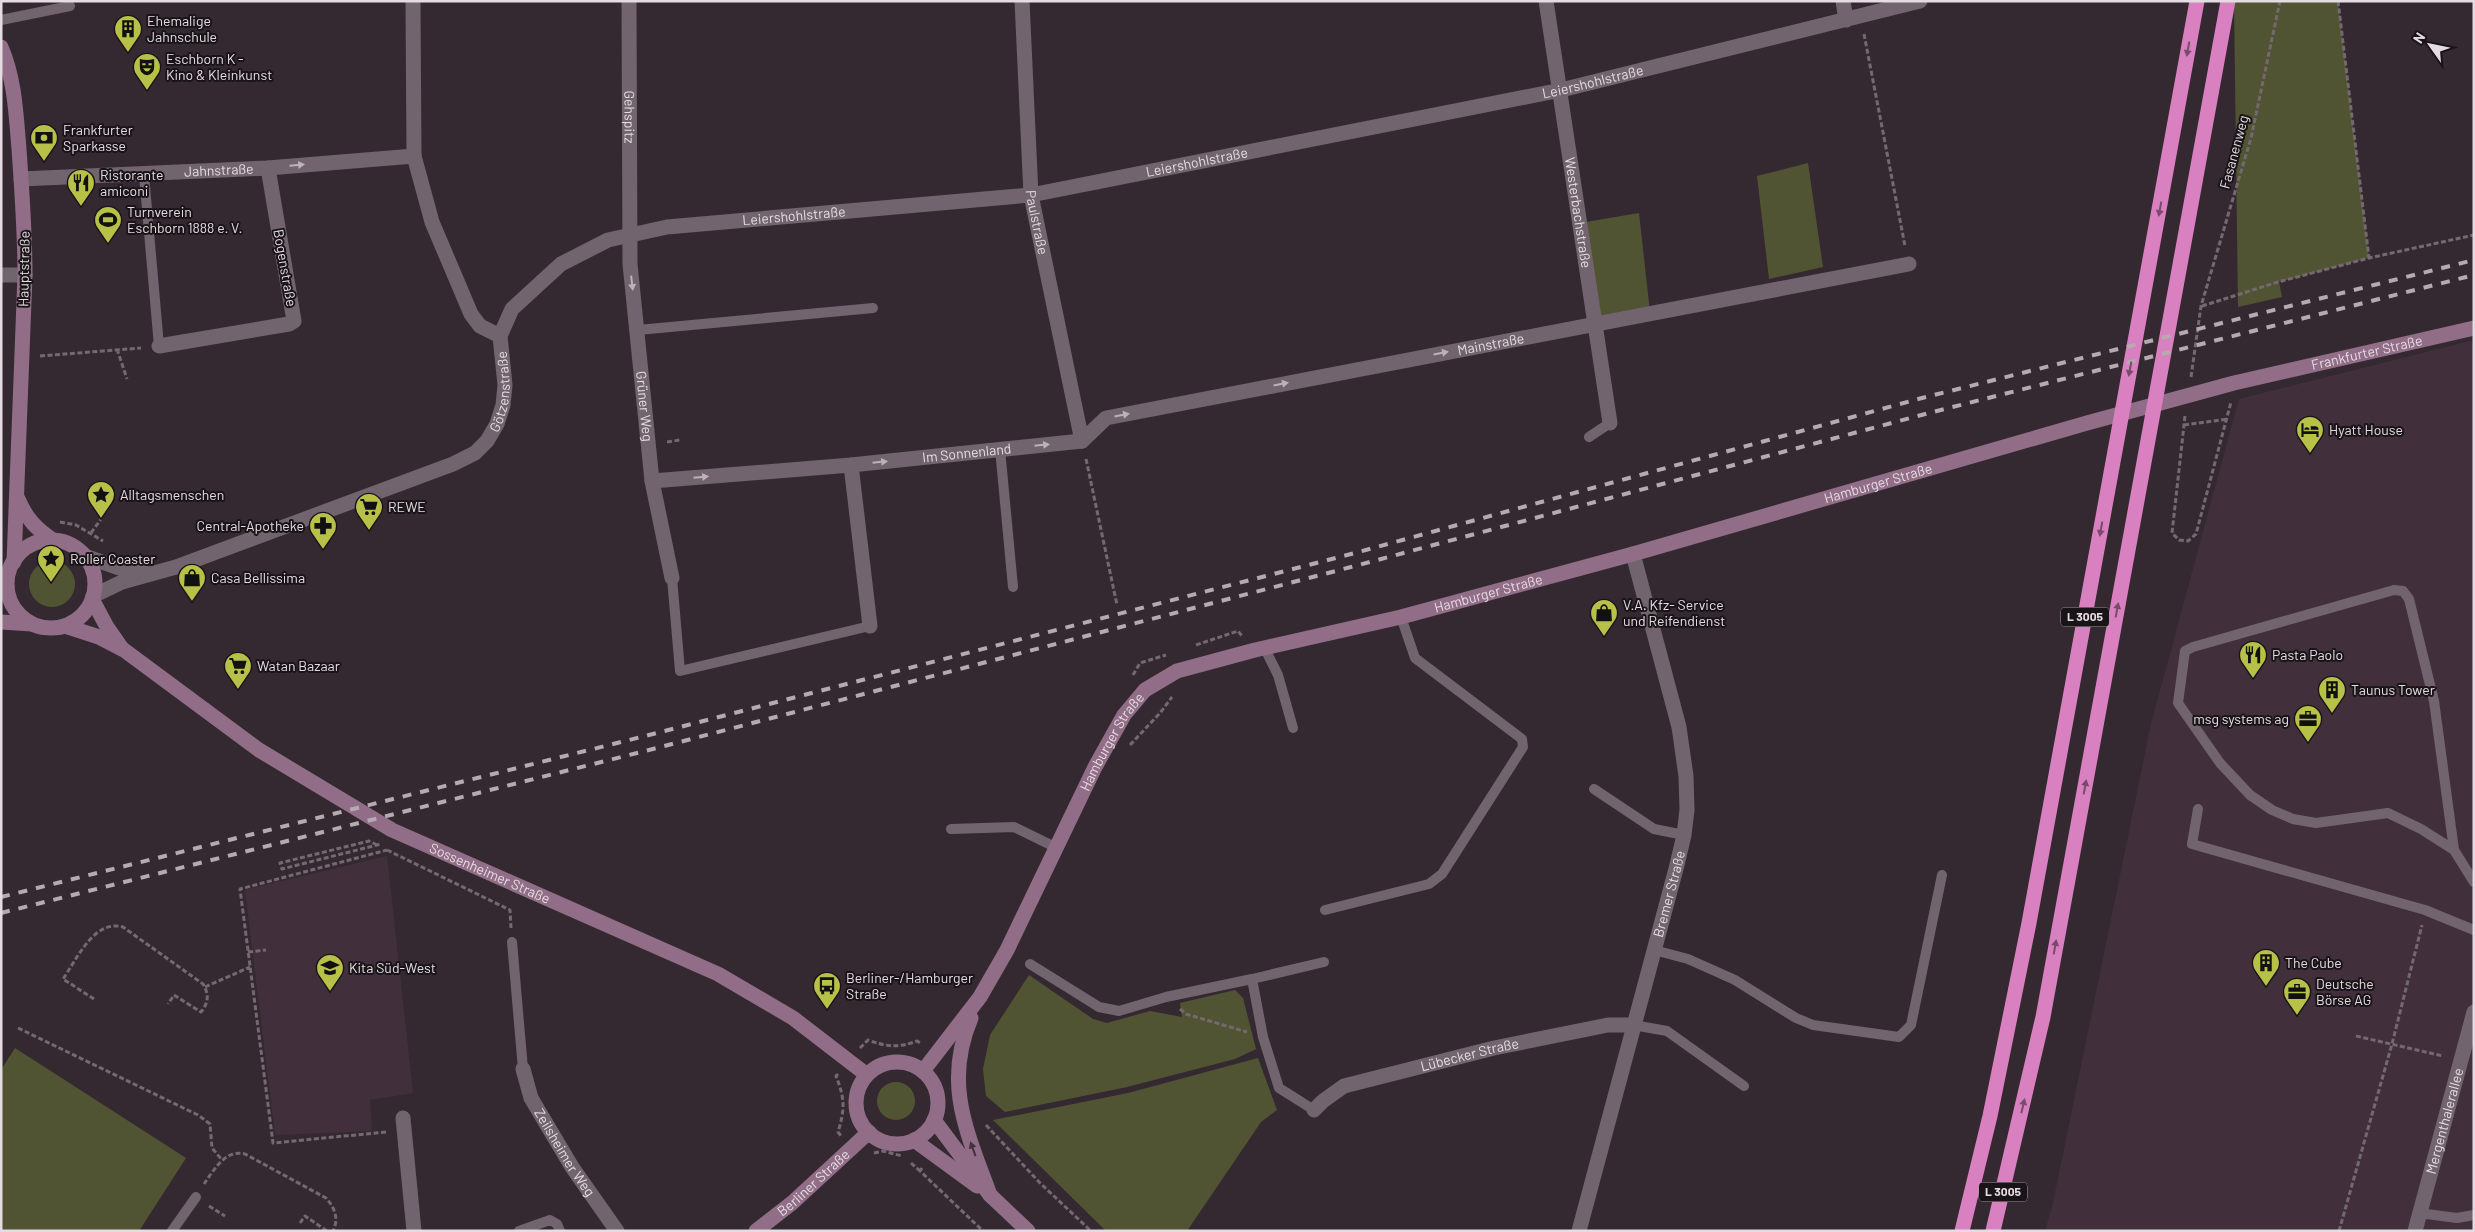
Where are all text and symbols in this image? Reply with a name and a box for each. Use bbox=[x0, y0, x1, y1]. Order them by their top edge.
place label: Ehemalige Jahnschule bbox=[147, 12, 217, 45]
building icon: Ehemalige Jahnschule bbox=[113, 14, 143, 53]
north arrow bbox=[2405, 20, 2455, 70]
text: N bbox=[2409, 29, 2428, 46]
one-way arrow bbox=[2184, 42, 2192, 58]
place label: Eschborn K - Kino & Kleinkunst bbox=[166, 50, 272, 83]
theatre icon: Eschborn K - Kino & Kleinkunst bbox=[132, 52, 162, 91]
street label: Leiershohlstraße bbox=[1541, 61, 1645, 102]
street label: Gehspitz bbox=[621, 90, 639, 144]
street label: Fasanenweg bbox=[2216, 113, 2252, 191]
place label: Frankfurter Sparkasse bbox=[63, 121, 133, 154]
bank icon: Frankfurter Sparkasse bbox=[29, 123, 59, 162]
street label: Leiershohlstraße bbox=[1144, 143, 1249, 180]
street label: Westerbachstraße bbox=[1562, 156, 1595, 269]
street label: Jahnstraße bbox=[184, 160, 254, 180]
one-way arrow bbox=[290, 161, 306, 169]
place label: Ristorante amiconi bbox=[100, 166, 164, 199]
restaurant icon: Ristorante amiconi bbox=[66, 168, 96, 207]
street label: Paulstraße bbox=[1023, 190, 1052, 256]
street label: Leiershohlstraße bbox=[742, 202, 846, 228]
one-way arrow bbox=[2156, 202, 2164, 217]
place label: Turnverein Eschborn 1888 e. V. bbox=[127, 203, 242, 236]
sports icon: Turnverein Eschborn 1888 e. V. bbox=[93, 205, 123, 244]
street label: Bogenstraße bbox=[270, 228, 301, 308]
street label: Hauptstraße bbox=[14, 231, 33, 307]
one-way arrow bbox=[628, 275, 636, 291]
street label: Mainstraße bbox=[1456, 329, 1525, 358]
street label: Frankfurter Straße bbox=[2309, 331, 2424, 373]
one-way arrow bbox=[1433, 348, 1449, 356]
street label: Götzenstraße bbox=[485, 351, 513, 435]
one-way arrow bbox=[2126, 361, 2134, 377]
street label: Grüner Weg bbox=[633, 370, 657, 442]
one-way arrow bbox=[1273, 380, 1289, 388]
one-way arrow bbox=[1114, 411, 1130, 419]
hotel icon: Hyatt House bbox=[2295, 415, 2325, 454]
place label: Hyatt House bbox=[2329, 421, 2403, 438]
street label: Im Sonnenland bbox=[921, 439, 1012, 466]
one-way arrow bbox=[1034, 441, 1050, 449]
one-way arrow bbox=[873, 458, 889, 466]
street label: Hamburger Straße bbox=[1822, 459, 1934, 506]
one-way arrow bbox=[693, 473, 709, 481]
place icon: Alltagsmenschen bbox=[86, 480, 116, 519]
place label: Alltagsmenschen bbox=[120, 486, 224, 503]
supermarket icon: REWE bbox=[354, 492, 384, 531]
place label: REWE bbox=[388, 498, 426, 515]
pharmacy icon: Central-Apotheke bbox=[308, 511, 338, 550]
place label: Central-Apotheke bbox=[197, 517, 304, 534]
one-way arrow bbox=[2097, 521, 2105, 536]
place icon: Roller Coaster bbox=[36, 544, 66, 583]
place label: Roller Coaster bbox=[70, 550, 155, 567]
shop icon: Casa Bellissima bbox=[177, 563, 207, 602]
place label: Casa Bellissima bbox=[211, 569, 305, 586]
street label: Hamburger Straße bbox=[1432, 570, 1544, 616]
place label: V.A. Kfz- Service und Reifendienst bbox=[1623, 596, 1725, 629]
shop icon: V.A. Kfz- Service und Reifendienst bbox=[1589, 598, 1619, 637]
one-way arrow bbox=[2113, 601, 2121, 617]
road number: L 3005 bbox=[2061, 608, 2109, 626]
restaurant icon: Pasta Paolo bbox=[2238, 640, 2268, 679]
place label: Pasta Paolo bbox=[2272, 646, 2343, 663]
supermarket icon: Watan Bazaar bbox=[223, 651, 253, 690]
place label: Watan Bazaar bbox=[257, 657, 340, 674]
building icon: Taunus Tower bbox=[2317, 675, 2347, 714]
place label: Taunus Tower bbox=[2351, 681, 2435, 698]
street label: Hamburger Straße bbox=[1076, 689, 1147, 793]
office icon: msg systems ag bbox=[2293, 704, 2323, 743]
place label: msg systems ag bbox=[2193, 710, 2289, 727]
one-way arrow bbox=[2081, 778, 2089, 794]
street label: Sossenheimer Straße bbox=[427, 839, 553, 907]
street label: Bremer Straße bbox=[1649, 849, 1688, 939]
one-way arrow bbox=[2052, 938, 2060, 954]
building icon: The Cube bbox=[2251, 948, 2281, 987]
school or university icon: Kita Süd-West bbox=[315, 953, 345, 992]
place label: The Cube bbox=[2285, 954, 2342, 971]
place label: Kita Süd-West bbox=[349, 959, 436, 976]
place label: Berliner-/Hamburger Straße bbox=[846, 969, 973, 1002]
bus stop icon: Berliner-/Hamburger Straße bbox=[812, 971, 842, 1010]
place label: Deutsche Börse AG bbox=[2316, 975, 2374, 1008]
office icon: Deutsche Börse AG bbox=[2282, 977, 2312, 1016]
street label: Lübecker Straße bbox=[1418, 1034, 1520, 1074]
street label: Mergenthalerallee bbox=[2422, 1066, 2467, 1176]
one-way arrow bbox=[2019, 1098, 2027, 1113]
street label: Zeilsheimer Weg bbox=[531, 1105, 599, 1199]
one-way arrow bbox=[969, 1141, 976, 1156]
street label: Berliner Straße bbox=[773, 1145, 853, 1219]
road number: L 3005 bbox=[1979, 1182, 2027, 1202]

